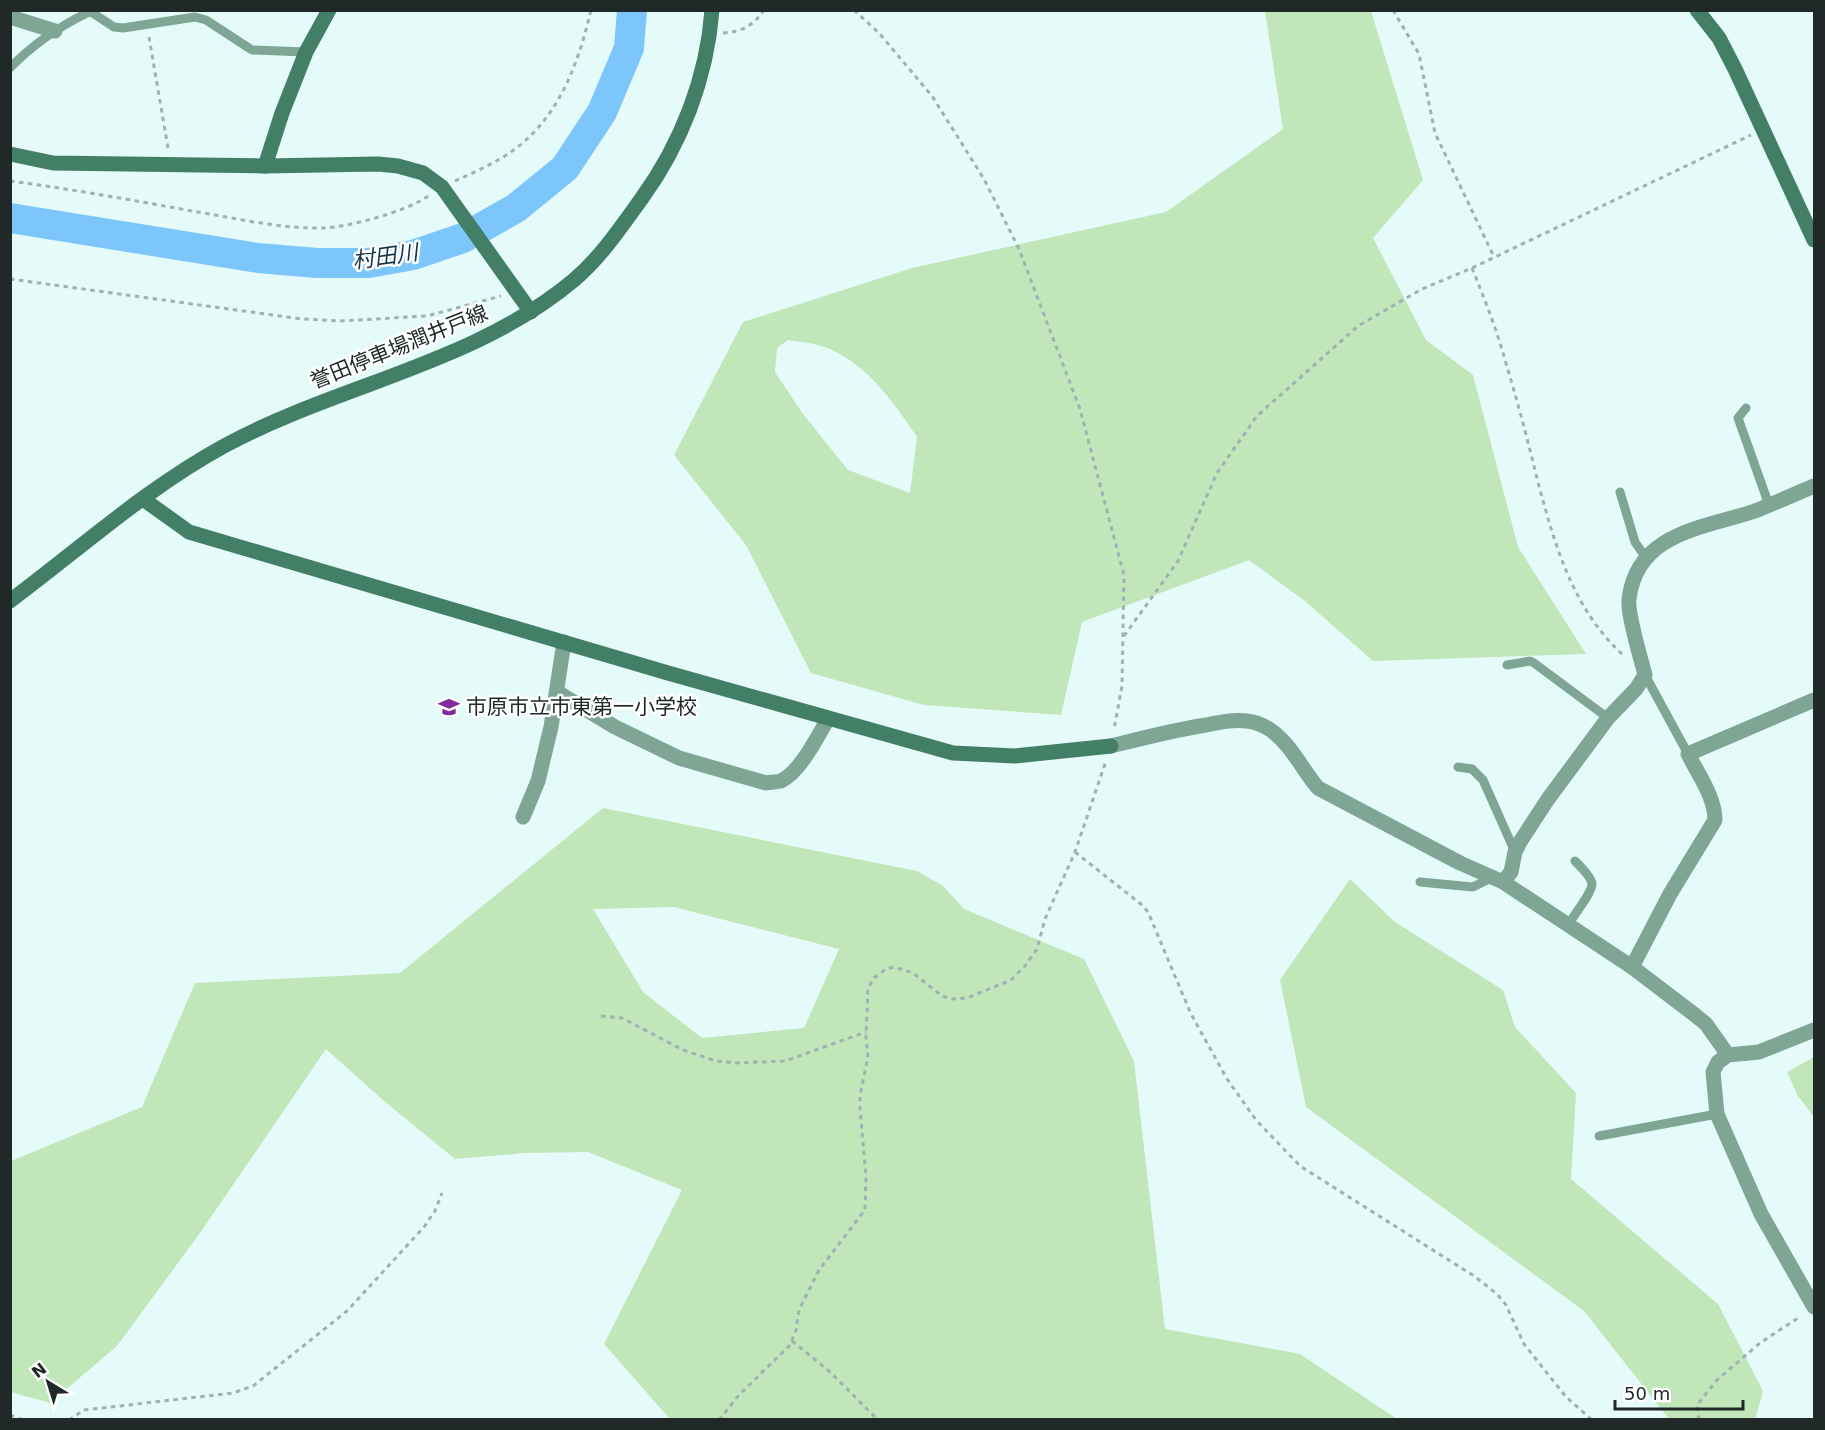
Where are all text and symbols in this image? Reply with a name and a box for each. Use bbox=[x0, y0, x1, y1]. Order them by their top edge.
water label: 村田川 bbox=[351, 239, 421, 273]
street label: 誉田停車場潤井戸線 bbox=[307, 300, 491, 394]
school or university icon: 市原市立市東第一小学校 bbox=[437, 695, 461, 719]
place label: 市原市立市東第一小学校 bbox=[466, 695, 697, 719]
north arrow bbox=[18, 1352, 78, 1412]
text: N bbox=[28, 1359, 50, 1382]
scale bar bbox=[1615, 1373, 1742, 1411]
text: 50 m bbox=[1624, 1383, 1670, 1404]

